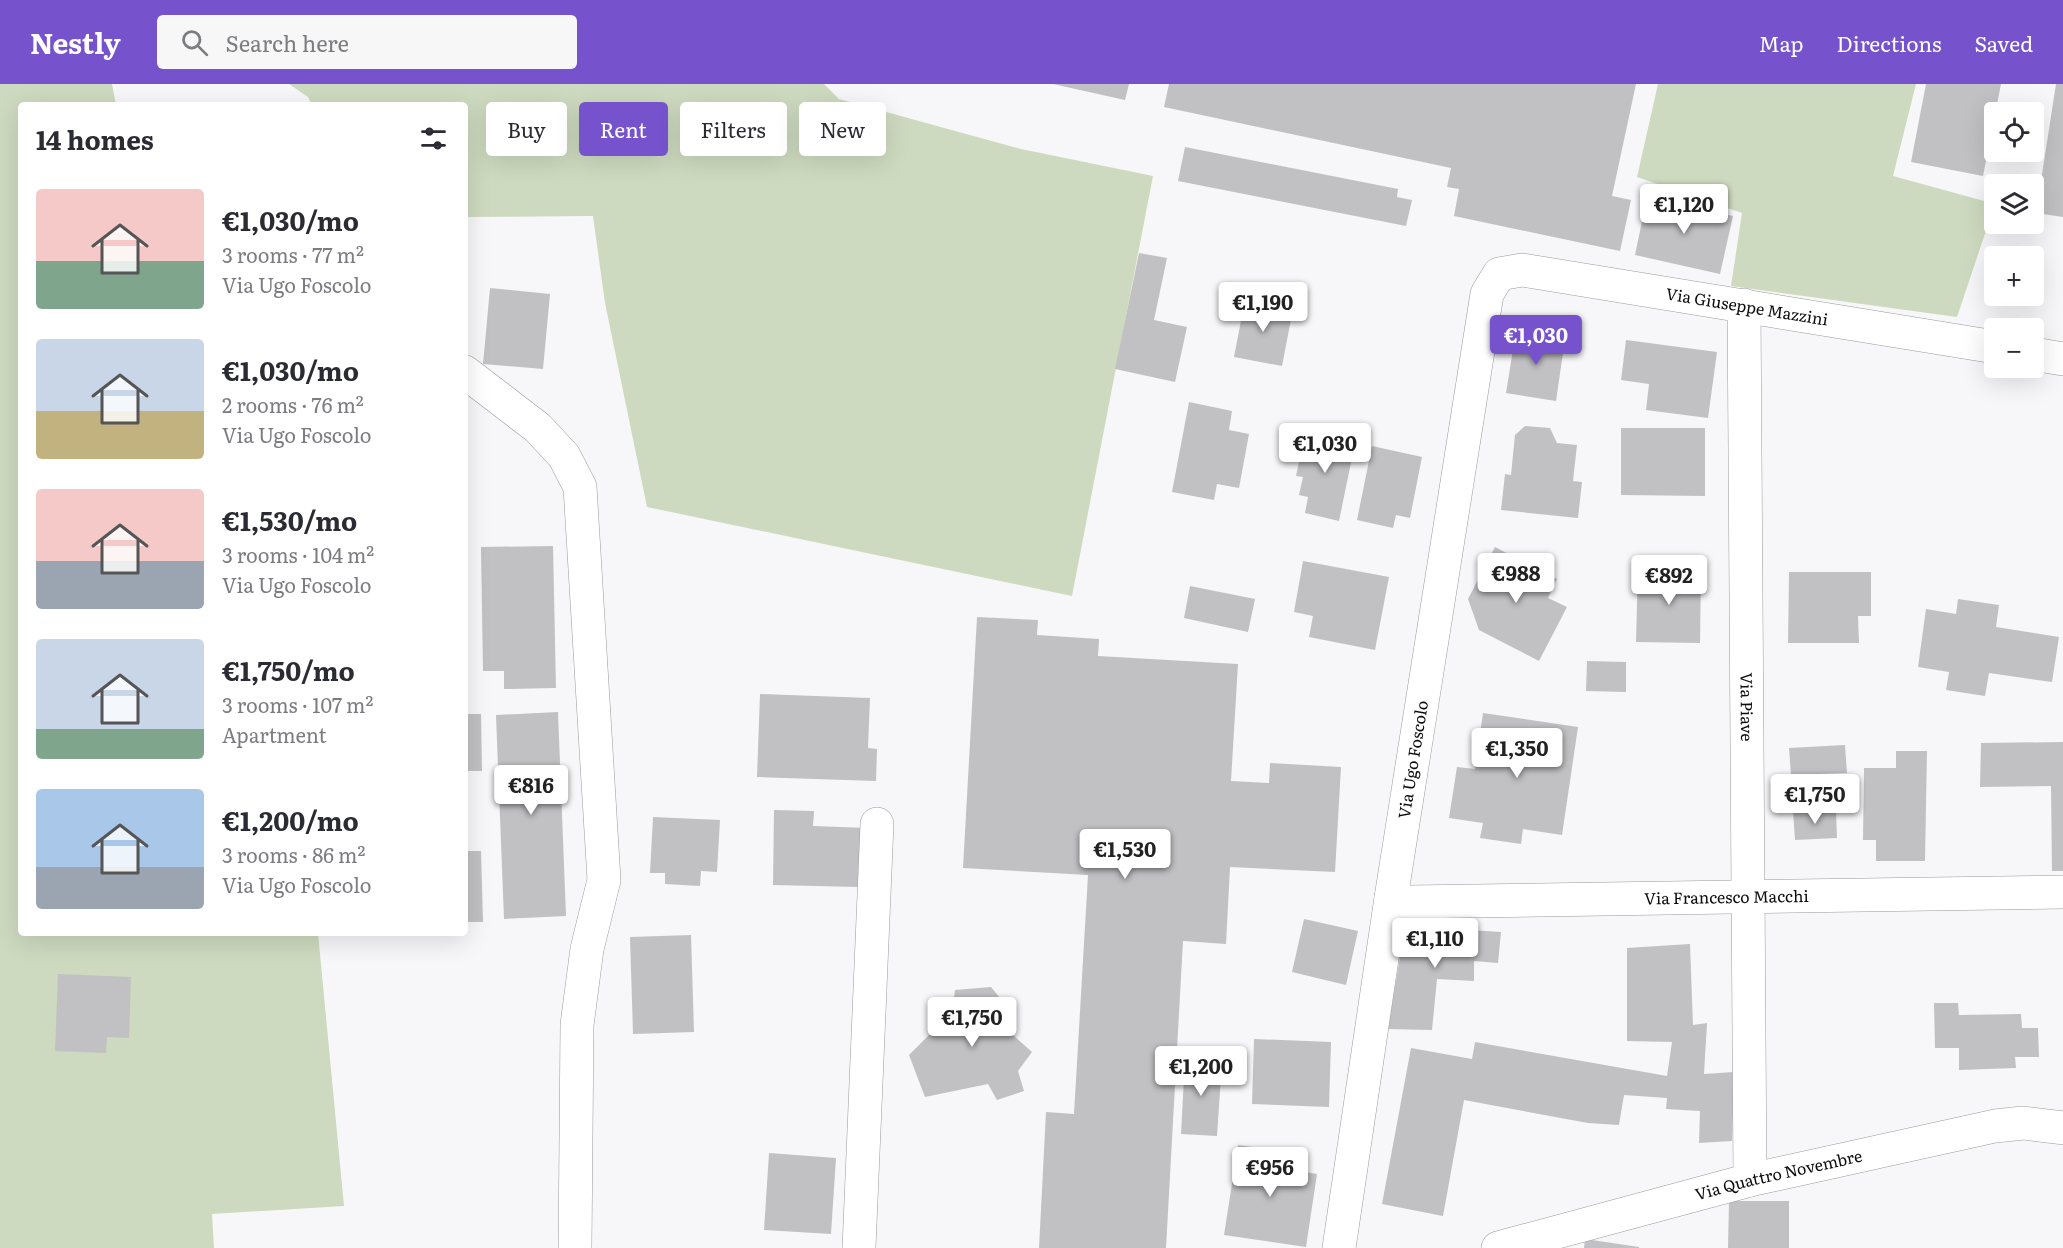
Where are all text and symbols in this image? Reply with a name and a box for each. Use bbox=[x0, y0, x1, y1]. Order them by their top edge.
search box bbox=[157, 15, 577, 69]
text: Nestly bbox=[30, 21, 121, 63]
icon: search bbox=[178, 26, 211, 59]
text: Search here bbox=[226, 26, 349, 59]
text: Map bbox=[1759, 27, 1804, 58]
text: Directions bbox=[1837, 27, 1942, 58]
text: Saved bbox=[1975, 27, 2033, 58]
chip: Buy bbox=[486, 102, 567, 156]
chip: Rent bbox=[579, 102, 668, 156]
chip: Filters bbox=[680, 102, 787, 156]
chip: New bbox=[799, 102, 886, 156]
map controls bbox=[1984, 102, 2044, 378]
button: locate bbox=[1984, 102, 2044, 162]
text: 14 homes bbox=[36, 119, 154, 158]
icon: filters bbox=[417, 122, 450, 155]
button: layers bbox=[1984, 174, 2044, 234]
pin: €1,120 bbox=[1635, 184, 1733, 235]
text: €1,120 bbox=[1654, 188, 1714, 218]
text: €1,030/mo bbox=[222, 200, 359, 239]
icon: home bbox=[84, 213, 156, 285]
text: 3 rooms · 77 m² bbox=[222, 239, 364, 269]
button: + bbox=[1984, 246, 2044, 306]
text: Via Ugo Foscolo bbox=[222, 269, 371, 299]
street label: Via Giuseppe Mazzini bbox=[1664, 281, 1830, 331]
pin: €1,190 bbox=[1214, 282, 1312, 333]
text: €1,190 bbox=[1233, 286, 1293, 316]
pin: €1,030 bbox=[1487, 315, 1585, 366]
button: − bbox=[1984, 318, 2044, 378]
text: €1,030 bbox=[1504, 319, 1568, 349]
text: €1,030/mo bbox=[222, 350, 359, 389]
icon: home bbox=[84, 363, 156, 435]
text: 2 rooms · 76 m² bbox=[222, 389, 364, 419]
text: Via Ugo Foscolo bbox=[222, 419, 371, 449]
pin: €1,030 bbox=[1276, 423, 1374, 474]
text: €1,030 bbox=[1293, 427, 1357, 457]
text: €1,530/mo bbox=[222, 500, 357, 539]
icon: home bbox=[84, 513, 156, 585]
text: 3 rooms · 104 m² bbox=[222, 539, 374, 569]
pin: €988 bbox=[1480, 553, 1552, 604]
pin: €892 bbox=[1633, 555, 1705, 606]
text: €988 bbox=[1492, 557, 1541, 587]
text: €892 bbox=[1645, 559, 1693, 589]
text: Via Ugo Foscolo bbox=[222, 569, 371, 599]
text: €1,750/mo bbox=[222, 650, 355, 689]
icon: home bbox=[84, 663, 156, 735]
street label: Via Piave bbox=[1736, 672, 1760, 742]
text: 3 rooms · 107 m² bbox=[222, 689, 373, 719]
street label: Via Ugo Foscolo bbox=[1391, 698, 1433, 820]
text: Apartment bbox=[222, 719, 327, 749]
pin: €1,350 bbox=[1468, 728, 1566, 779]
text: €1,350 bbox=[1486, 732, 1548, 762]
pin: €816 bbox=[495, 765, 567, 816]
text: €816 bbox=[508, 769, 554, 799]
pin: €1,750 bbox=[1766, 774, 1864, 825]
text: €1,750 bbox=[1785, 778, 1845, 808]
text: €1,200/mo bbox=[222, 800, 359, 839]
icon: home bbox=[84, 813, 156, 885]
pin: €1,530 bbox=[1076, 829, 1174, 880]
text: €1,530 bbox=[1094, 833, 1156, 863]
text: 3 rooms · 86 m² bbox=[222, 839, 365, 869]
text: Via Ugo Foscolo bbox=[222, 869, 371, 899]
street label: Via Francesco Macchi bbox=[1644, 883, 1809, 909]
pin: €1,110 bbox=[1386, 918, 1484, 969]
text: €1,110 bbox=[1406, 922, 1464, 952]
pin: €1,750 bbox=[923, 997, 1021, 1048]
text: €1,750 bbox=[942, 1001, 1002, 1031]
pin: €1,200 bbox=[1152, 1046, 1250, 1097]
text: €1,200 bbox=[1169, 1050, 1233, 1080]
street label: Via Quattro Novembre bbox=[1692, 1143, 1864, 1205]
pin: €956 bbox=[1234, 1147, 1306, 1198]
text: €956 bbox=[1246, 1151, 1294, 1181]

